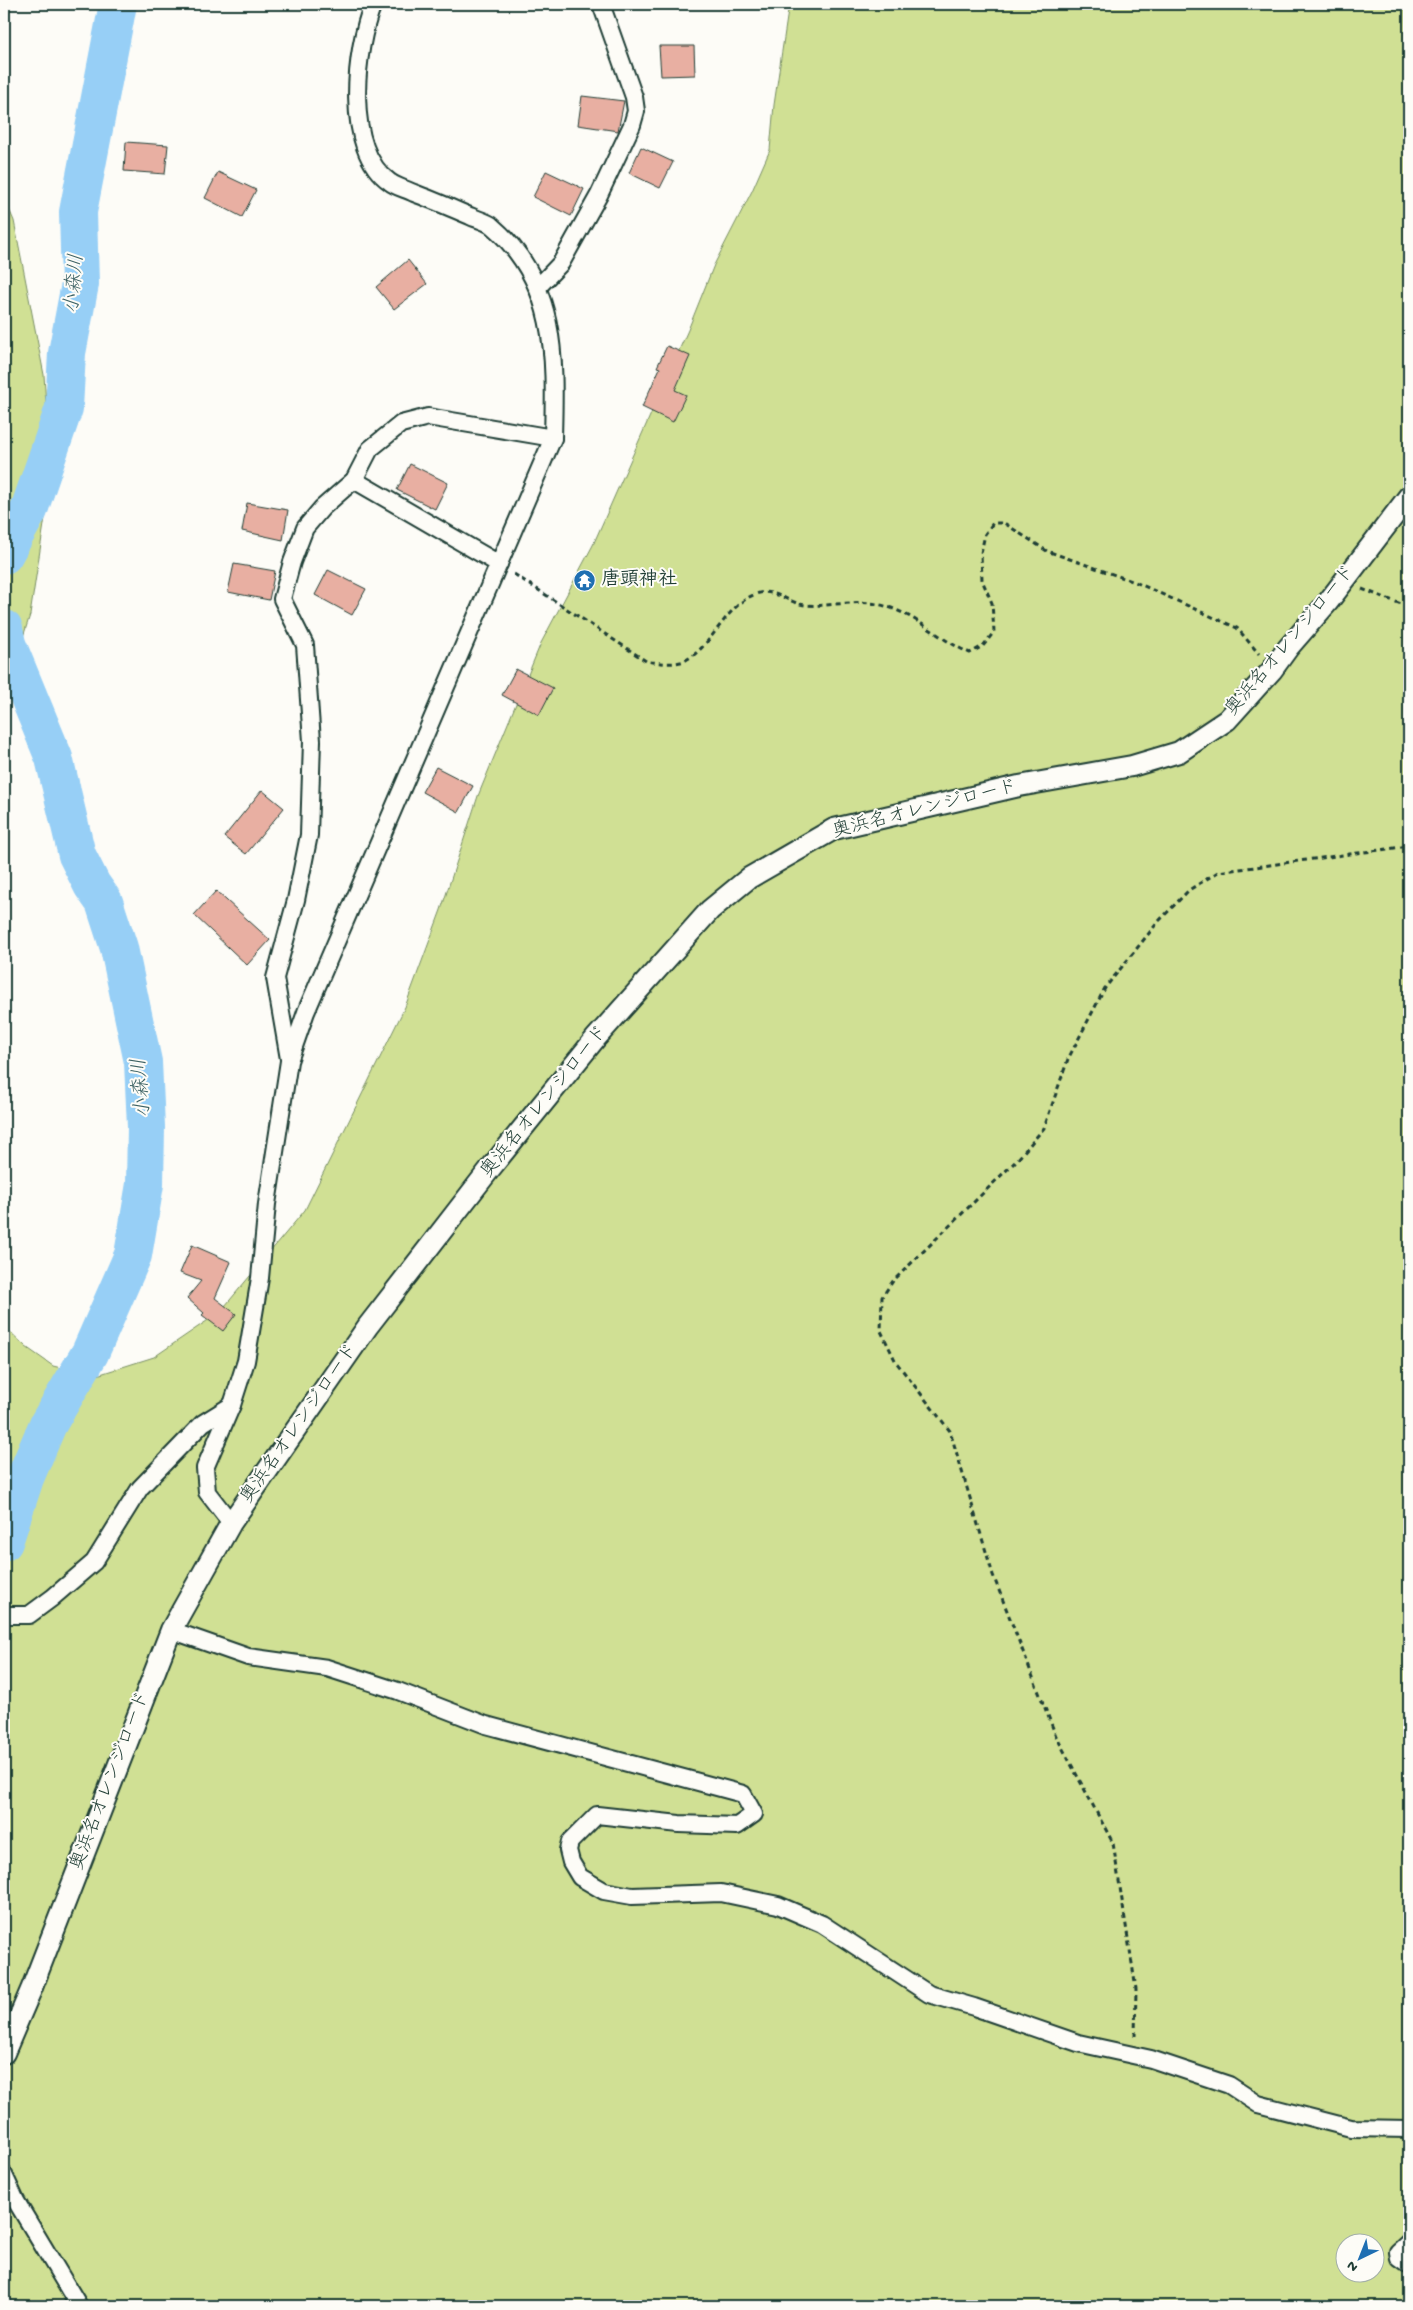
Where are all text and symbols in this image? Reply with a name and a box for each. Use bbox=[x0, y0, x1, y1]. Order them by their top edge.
water label: 小森川 bbox=[60, 253, 90, 315]
street label: 奥浜名オレンジロード bbox=[1220, 560, 1361, 721]
temple icon: 唐頭神社 bbox=[573, 568, 597, 592]
place label: 唐頭神社 bbox=[601, 568, 677, 592]
street label: 奥浜名オレンジロード bbox=[830, 775, 1020, 844]
street label: 奥浜名オレンジロード bbox=[475, 1020, 614, 1183]
water label: 小森川 bbox=[127, 1057, 157, 1119]
street label: 奥浜名オレンジロード bbox=[235, 1339, 364, 1508]
street label: 奥浜名オレンジロード bbox=[65, 1688, 156, 1874]
north arrow bbox=[1336, 2232, 1386, 2282]
text: N bbox=[1344, 2256, 1362, 2275]

